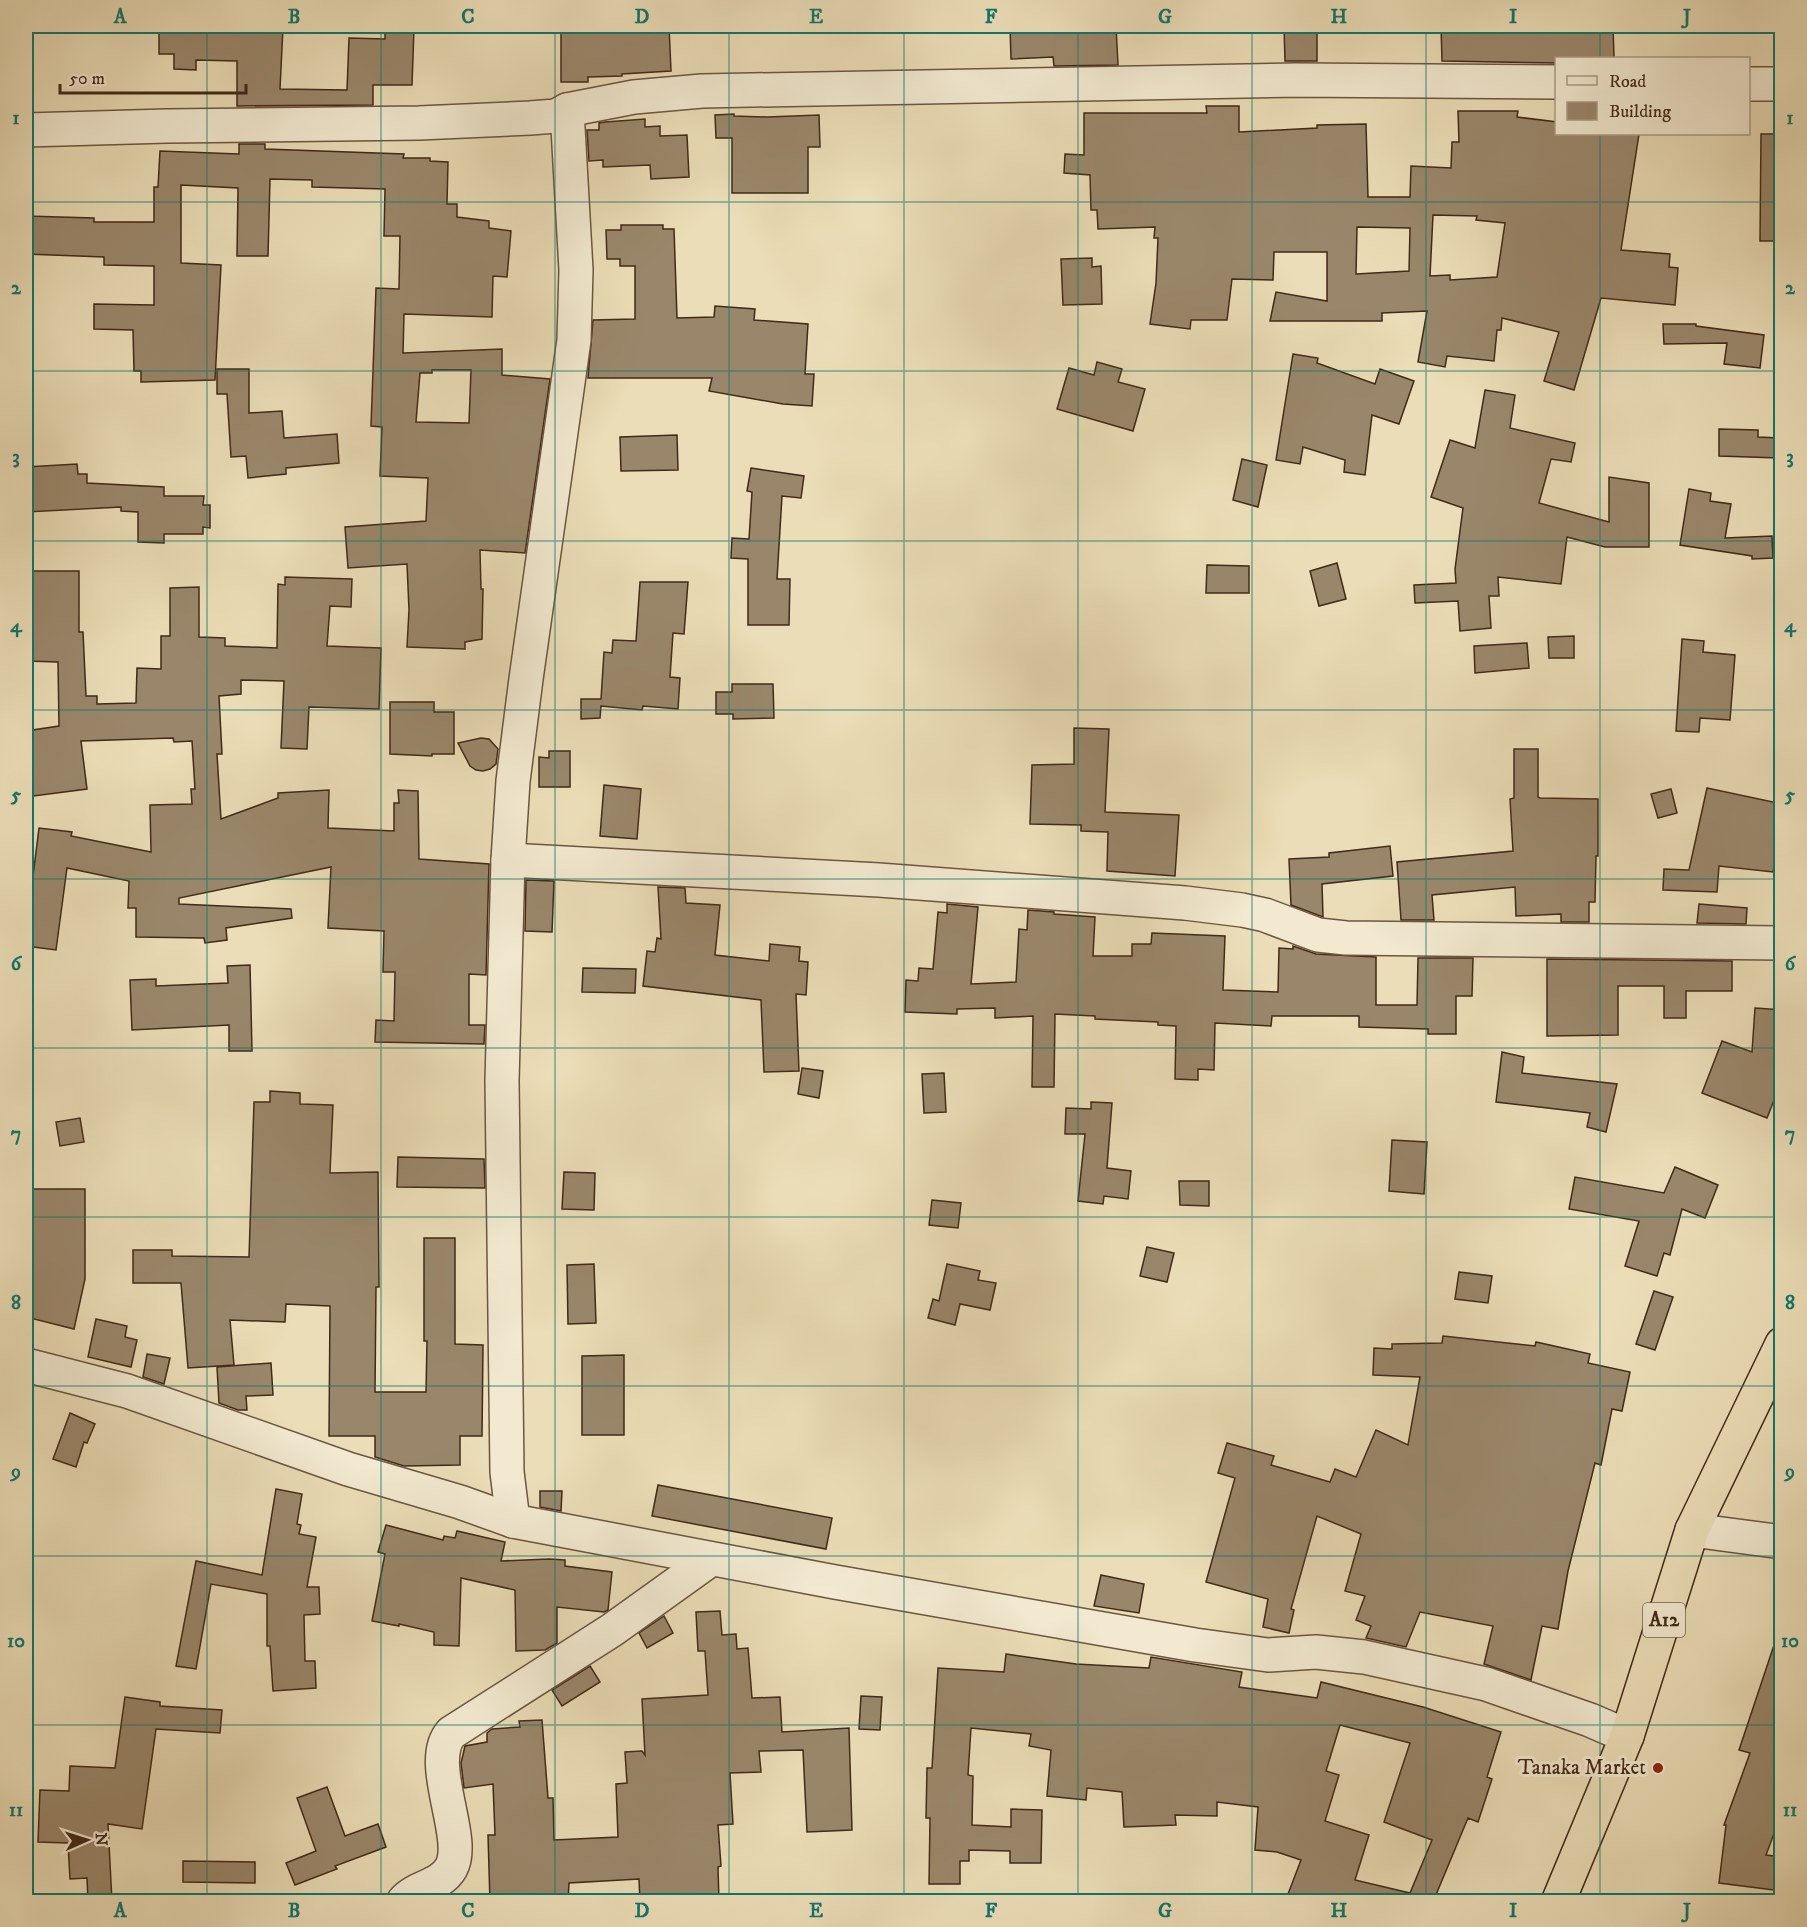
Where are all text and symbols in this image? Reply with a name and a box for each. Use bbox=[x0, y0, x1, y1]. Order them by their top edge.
text: A bbox=[113, 5, 128, 30]
text: B bbox=[288, 5, 300, 30]
text: C bbox=[461, 5, 475, 30]
text: D bbox=[635, 5, 650, 30]
text: E bbox=[809, 5, 823, 30]
text: F bbox=[985, 5, 998, 30]
text: G bbox=[1158, 5, 1172, 30]
text: H bbox=[1331, 5, 1348, 30]
text: I bbox=[1509, 5, 1517, 30]
text: J bbox=[1681, 5, 1691, 30]
scale bar bbox=[60, 57, 246, 95]
legend bbox=[1555, 57, 1750, 135]
text: 50 m bbox=[69, 68, 105, 90]
text: Road bbox=[1609, 71, 1646, 93]
text: Building bbox=[1609, 101, 1671, 123]
text: 1 bbox=[12, 106, 20, 131]
text: 1 bbox=[1786, 106, 1794, 131]
text: 2 bbox=[11, 276, 22, 301]
text: 2 bbox=[1785, 276, 1796, 301]
text: 3 bbox=[12, 445, 20, 470]
text: 3 bbox=[1786, 445, 1794, 470]
text: 4 bbox=[10, 614, 23, 639]
text: 4 bbox=[1784, 614, 1797, 639]
text: 5 bbox=[10, 783, 21, 808]
text: 5 bbox=[1784, 783, 1795, 808]
text: 6 bbox=[11, 952, 23, 977]
text: 6 bbox=[1785, 952, 1797, 977]
text: 7 bbox=[11, 1122, 21, 1147]
text: 7 bbox=[1785, 1122, 1795, 1147]
text: 8 bbox=[11, 1291, 21, 1316]
text: 8 bbox=[1785, 1291, 1795, 1316]
text: 9 bbox=[9, 1460, 21, 1485]
text: 9 bbox=[1783, 1460, 1795, 1485]
road number: A12 bbox=[1643, 1603, 1685, 1637]
text: 10 bbox=[7, 1629, 25, 1654]
text: 10 bbox=[1781, 1629, 1799, 1654]
place label: Tanaka Market bbox=[1518, 1755, 1646, 1781]
marker: Tanaka Market bbox=[1651, 1761, 1665, 1775]
text: 11 bbox=[9, 1798, 23, 1823]
text: 11 bbox=[1783, 1798, 1797, 1823]
north arrow bbox=[57, 1810, 117, 1870]
text: N bbox=[91, 1832, 111, 1846]
text: A bbox=[113, 1899, 128, 1924]
text: B bbox=[288, 1899, 300, 1924]
text: C bbox=[461, 1899, 475, 1924]
text: D bbox=[635, 1899, 650, 1924]
text: E bbox=[809, 1899, 823, 1924]
text: F bbox=[985, 1899, 998, 1924]
text: G bbox=[1158, 1899, 1172, 1924]
text: H bbox=[1331, 1899, 1348, 1924]
text: I bbox=[1509, 1899, 1517, 1924]
text: J bbox=[1681, 1899, 1691, 1924]

